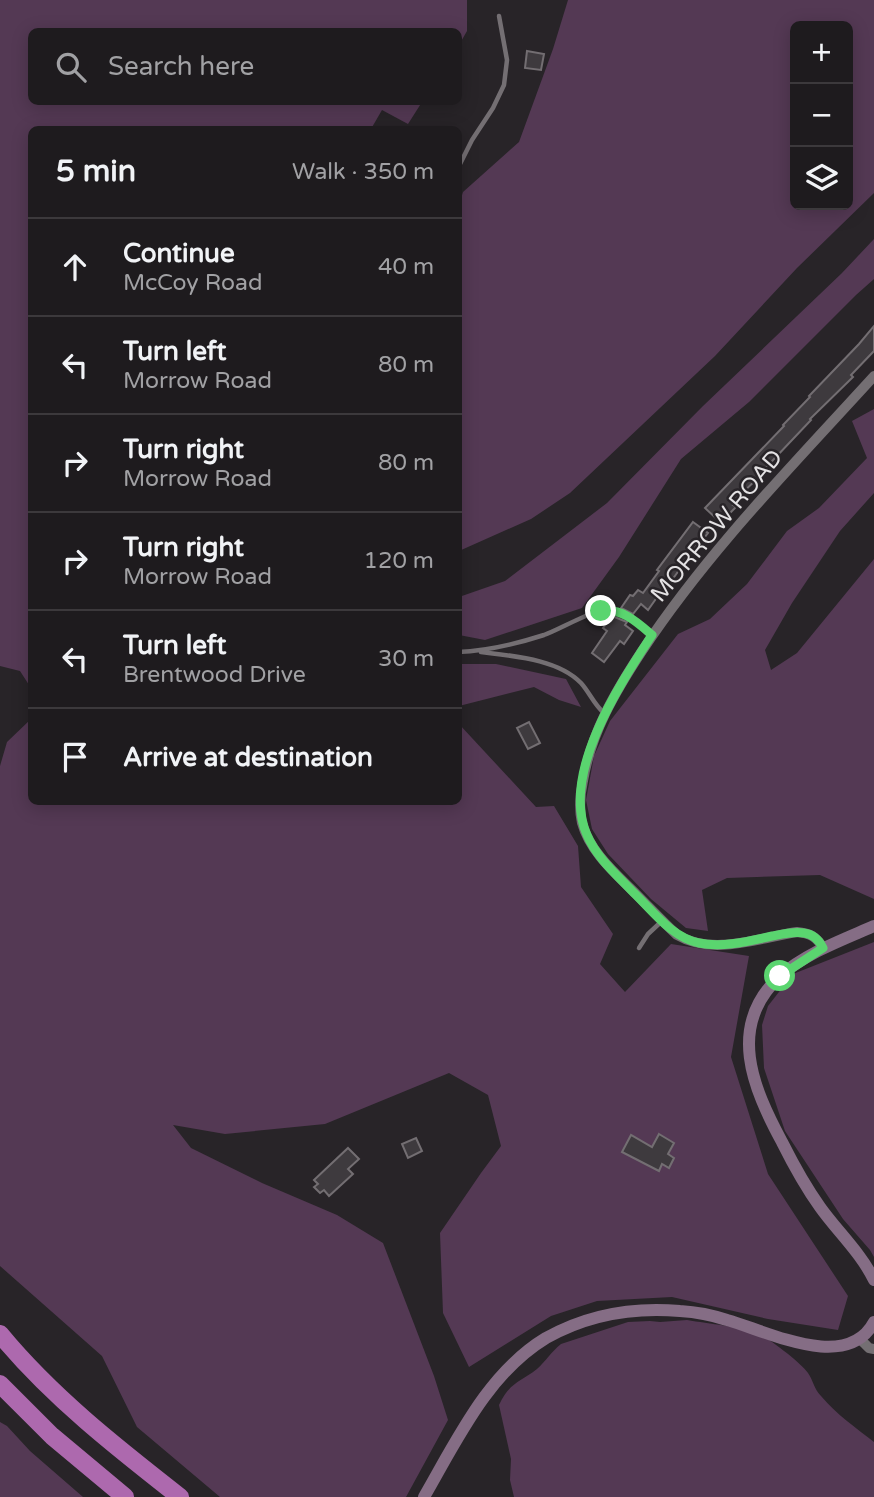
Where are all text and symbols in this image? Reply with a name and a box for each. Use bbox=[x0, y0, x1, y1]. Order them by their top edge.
map controls bbox=[790, 21, 853, 210]
button: + bbox=[790, 21, 853, 84]
search box bbox=[28, 28, 462, 105]
icon: search bbox=[52, 48, 90, 86]
text: Search here bbox=[108, 51, 254, 82]
button: − bbox=[790, 84, 853, 147]
button: layers bbox=[790, 147, 853, 210]
text: 5 min bbox=[56, 153, 136, 190]
text: Walk · 350 m bbox=[292, 158, 434, 186]
text: Continue bbox=[123, 238, 235, 269]
icon: ahead bbox=[56, 248, 94, 286]
text: 40 m bbox=[378, 253, 434, 281]
text: McCoy Road bbox=[123, 269, 262, 297]
text: Turn left bbox=[123, 336, 226, 367]
icon: left bbox=[56, 346, 94, 384]
text: 80 m bbox=[378, 351, 434, 379]
text: Morrow Road bbox=[123, 367, 272, 395]
text: Turn right bbox=[123, 434, 244, 465]
icon: right bbox=[56, 444, 94, 482]
street label: MORROW ROAD bbox=[645, 444, 789, 608]
text: 80 m bbox=[378, 449, 434, 477]
text: Morrow Road bbox=[123, 465, 272, 493]
text: Turn right bbox=[123, 532, 244, 563]
icon: right bbox=[56, 542, 94, 580]
text: 120 m bbox=[364, 547, 434, 575]
text: Morrow Road bbox=[123, 563, 272, 591]
route end bbox=[585, 595, 616, 626]
text: Turn left bbox=[123, 630, 226, 661]
icon: left bbox=[56, 640, 94, 678]
text: 30 m bbox=[378, 645, 434, 673]
text: Brentwood Drive bbox=[123, 661, 306, 689]
icon: arrive bbox=[56, 738, 94, 776]
text: Arrive at destination bbox=[123, 742, 373, 773]
route start bbox=[764, 960, 795, 991]

